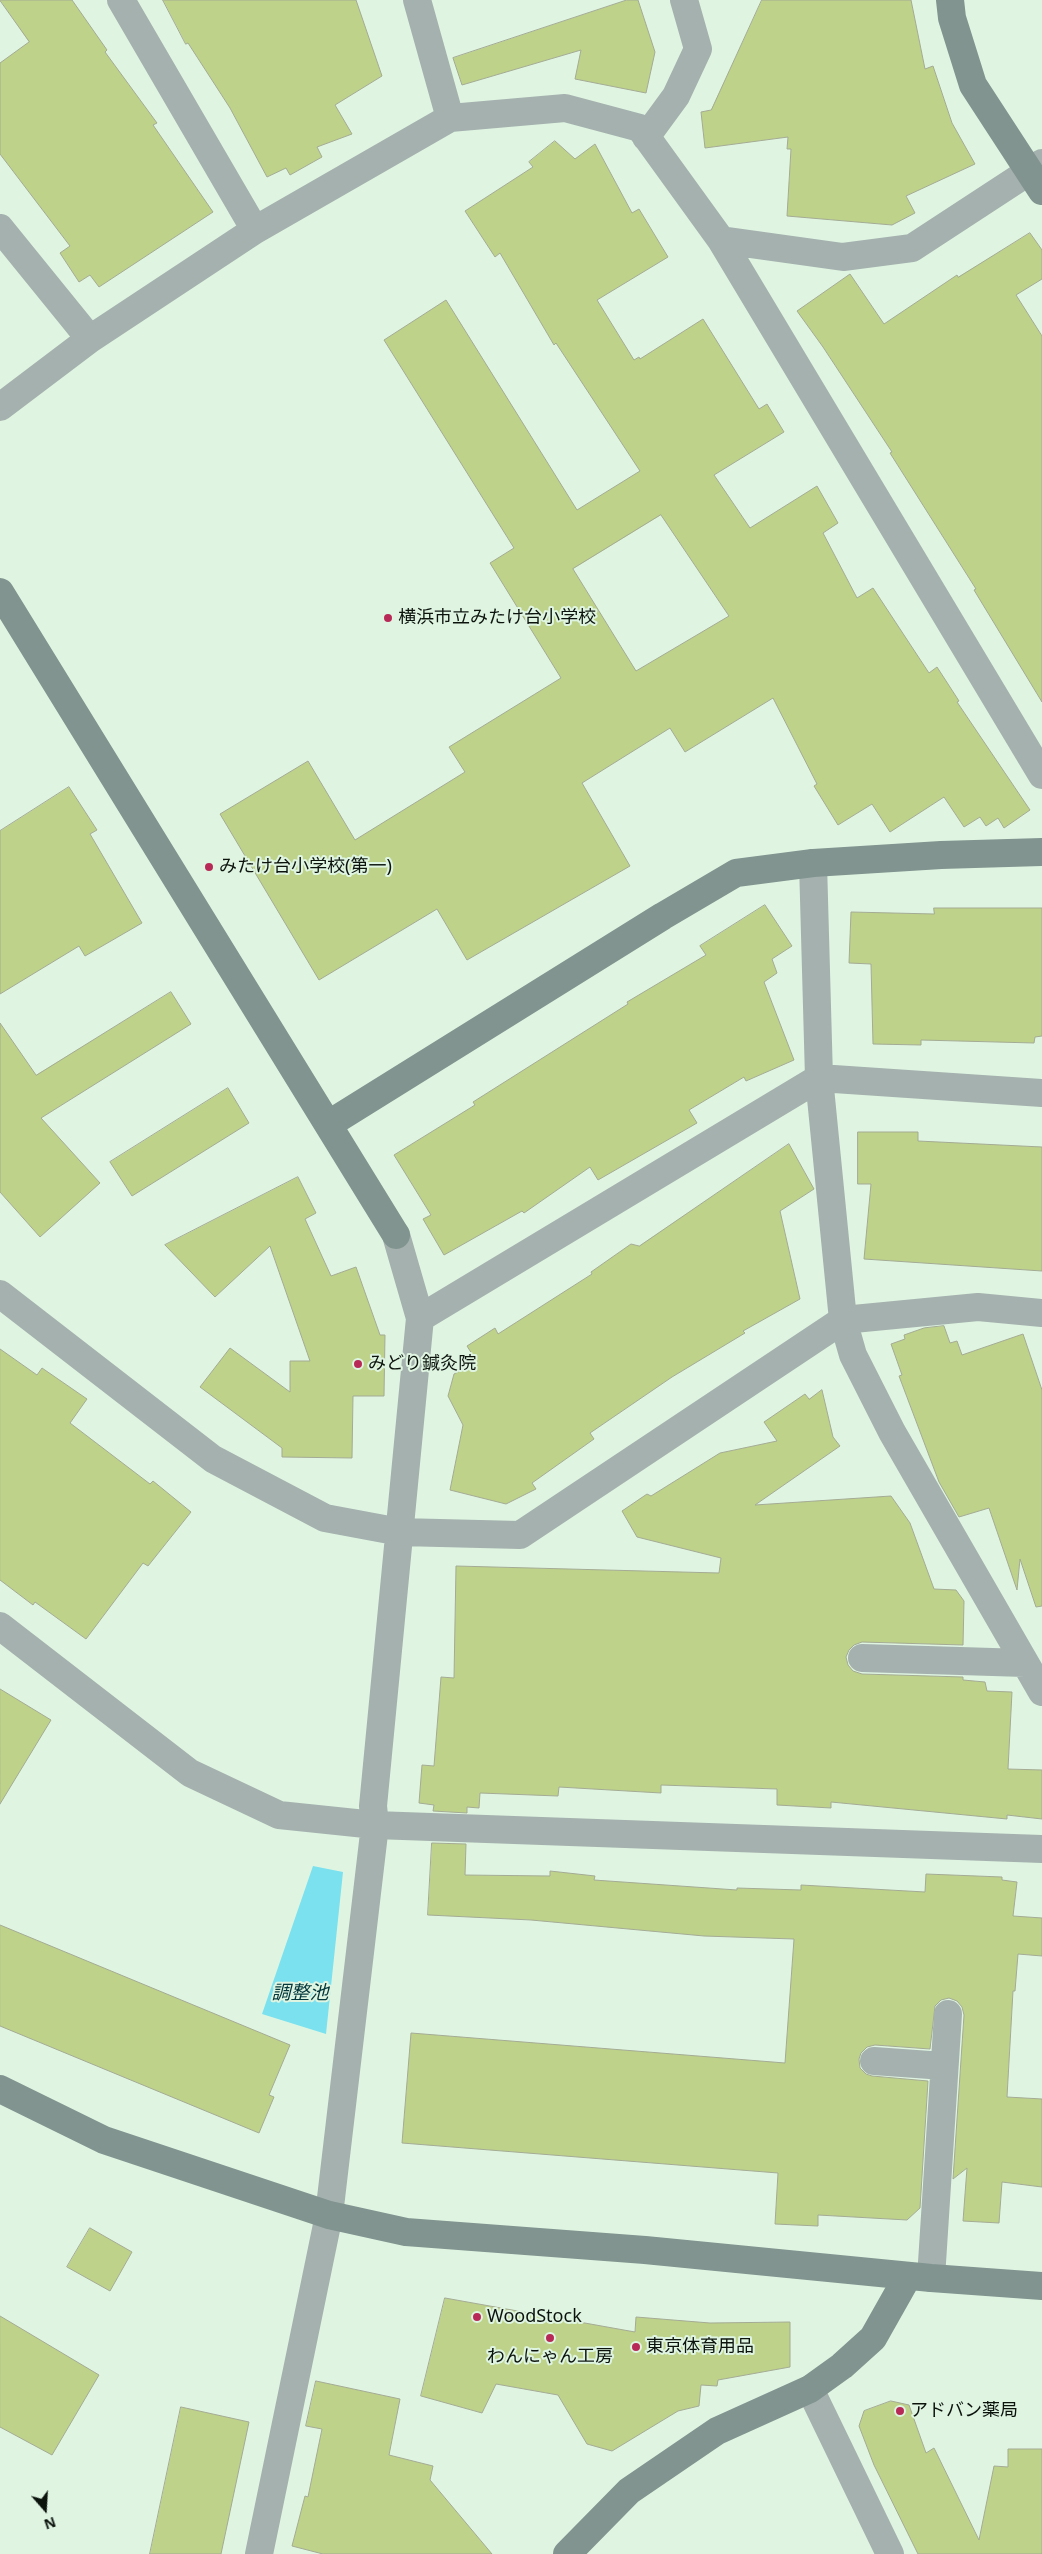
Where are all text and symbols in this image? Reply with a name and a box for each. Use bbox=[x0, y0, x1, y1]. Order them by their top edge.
place label: 横浜市立みたけ台小学校 bbox=[398, 607, 596, 629]
marker: 横浜市立みたけ台小学校 bbox=[382, 612, 394, 624]
place label: みたけ台小学校(第一) bbox=[219, 856, 392, 878]
marker: みたけ台小学校(第一) bbox=[203, 861, 215, 873]
place label: みどり鍼灸院 bbox=[368, 1353, 476, 1375]
marker: みどり鍼灸院 bbox=[352, 1358, 364, 1370]
water label: 調整池 bbox=[272, 1983, 328, 2005]
place label: WoodStock bbox=[487, 2306, 582, 2328]
marker: WoodStock bbox=[471, 2311, 483, 2323]
marker: わんにゃん工房 bbox=[544, 2332, 556, 2344]
place label: 東京体育用品 bbox=[646, 2336, 754, 2358]
marker: 東京体育用品 bbox=[630, 2341, 642, 2353]
place label: わんにゃん工房 bbox=[487, 2346, 613, 2368]
place label: アドバン薬局 bbox=[910, 2400, 1018, 2422]
marker: アドバン薬局 bbox=[894, 2405, 906, 2417]
north arrow bbox=[20, 2484, 70, 2534]
text: N bbox=[42, 2513, 59, 2534]

